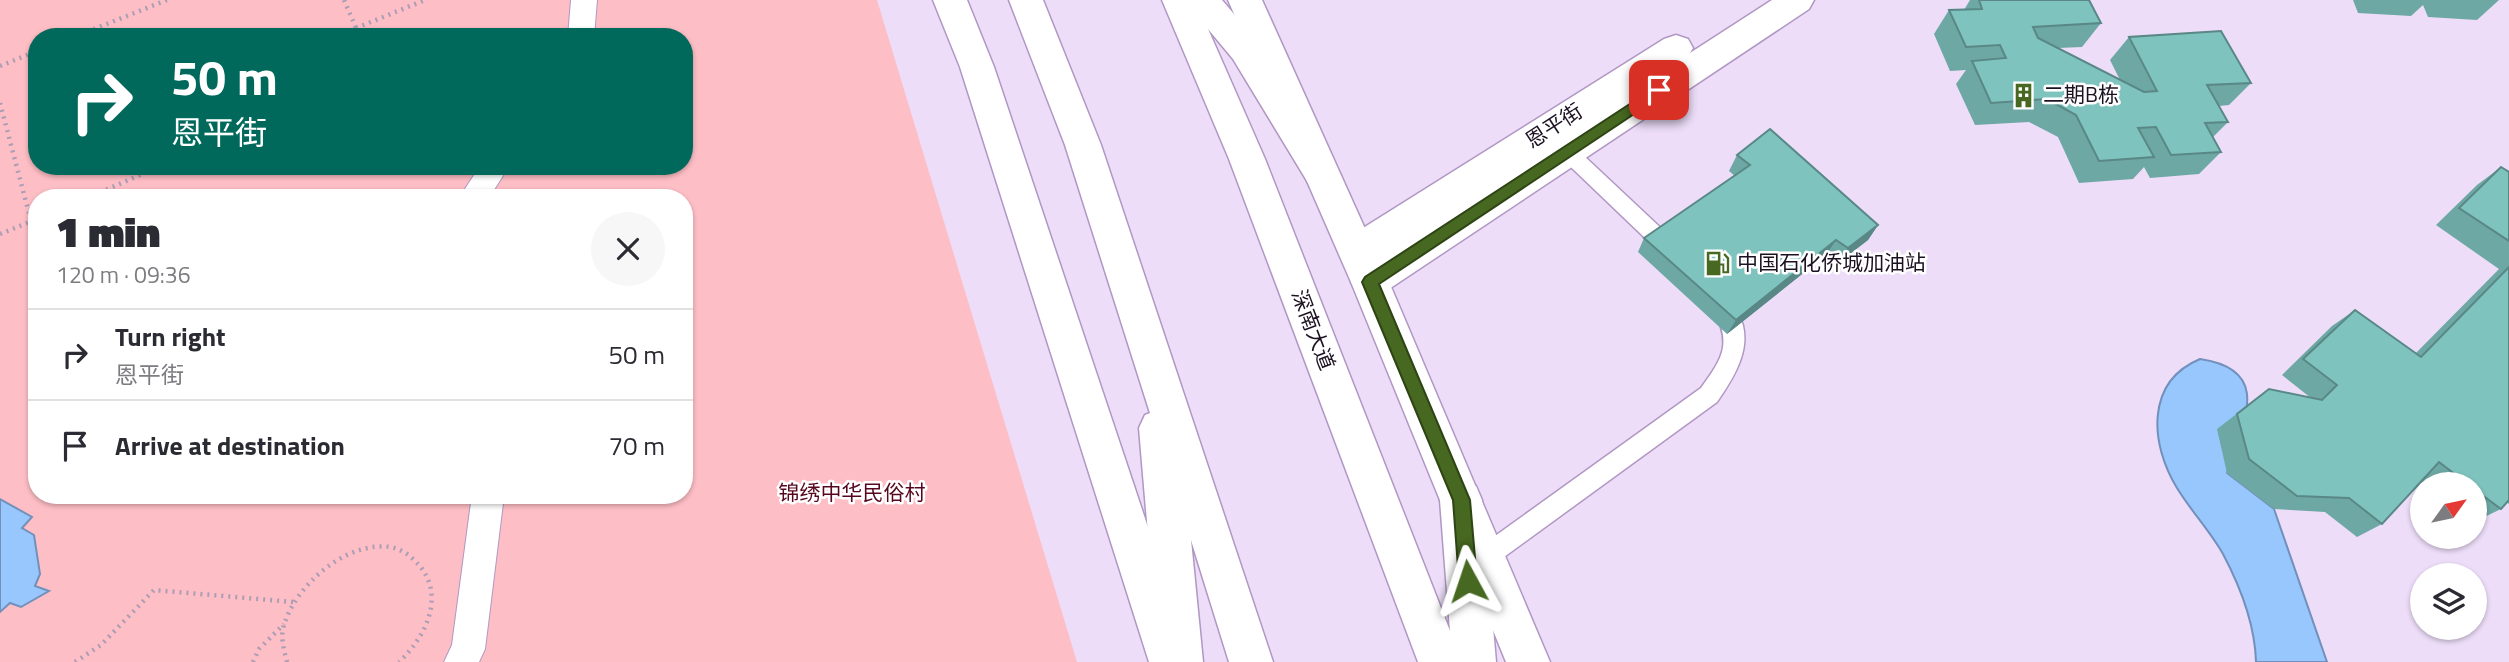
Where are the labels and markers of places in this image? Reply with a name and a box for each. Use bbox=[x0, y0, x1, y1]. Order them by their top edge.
pin bbox=[1629, 60, 1689, 120]
place label: 二期B栋 bbox=[2043, 78, 2119, 110]
building icon: 二期B栋 bbox=[2009, 81, 2037, 109]
place label: 中国石化侨城加油站 bbox=[1737, 246, 1926, 278]
fuel station icon: 中国石化侨城加油站 bbox=[1703, 249, 1731, 277]

